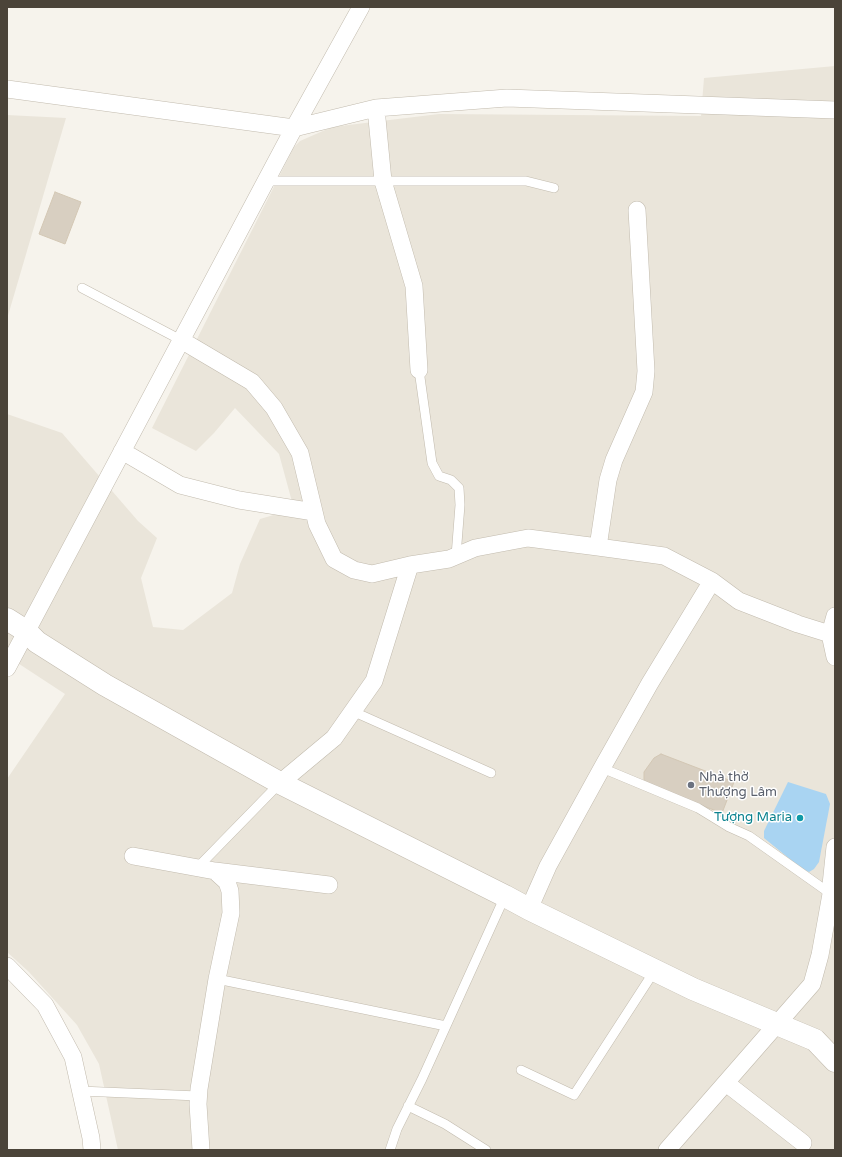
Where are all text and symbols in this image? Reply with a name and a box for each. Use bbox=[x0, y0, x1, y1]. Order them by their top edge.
place label: Nhà thờ Thượng Lâm bbox=[699, 770, 777, 801]
marker: Nhà thờ Thượng Lâm bbox=[686, 780, 696, 790]
place label: Tượng Maria bbox=[714, 810, 792, 826]
marker: Tượng Maria bbox=[795, 813, 805, 823]

